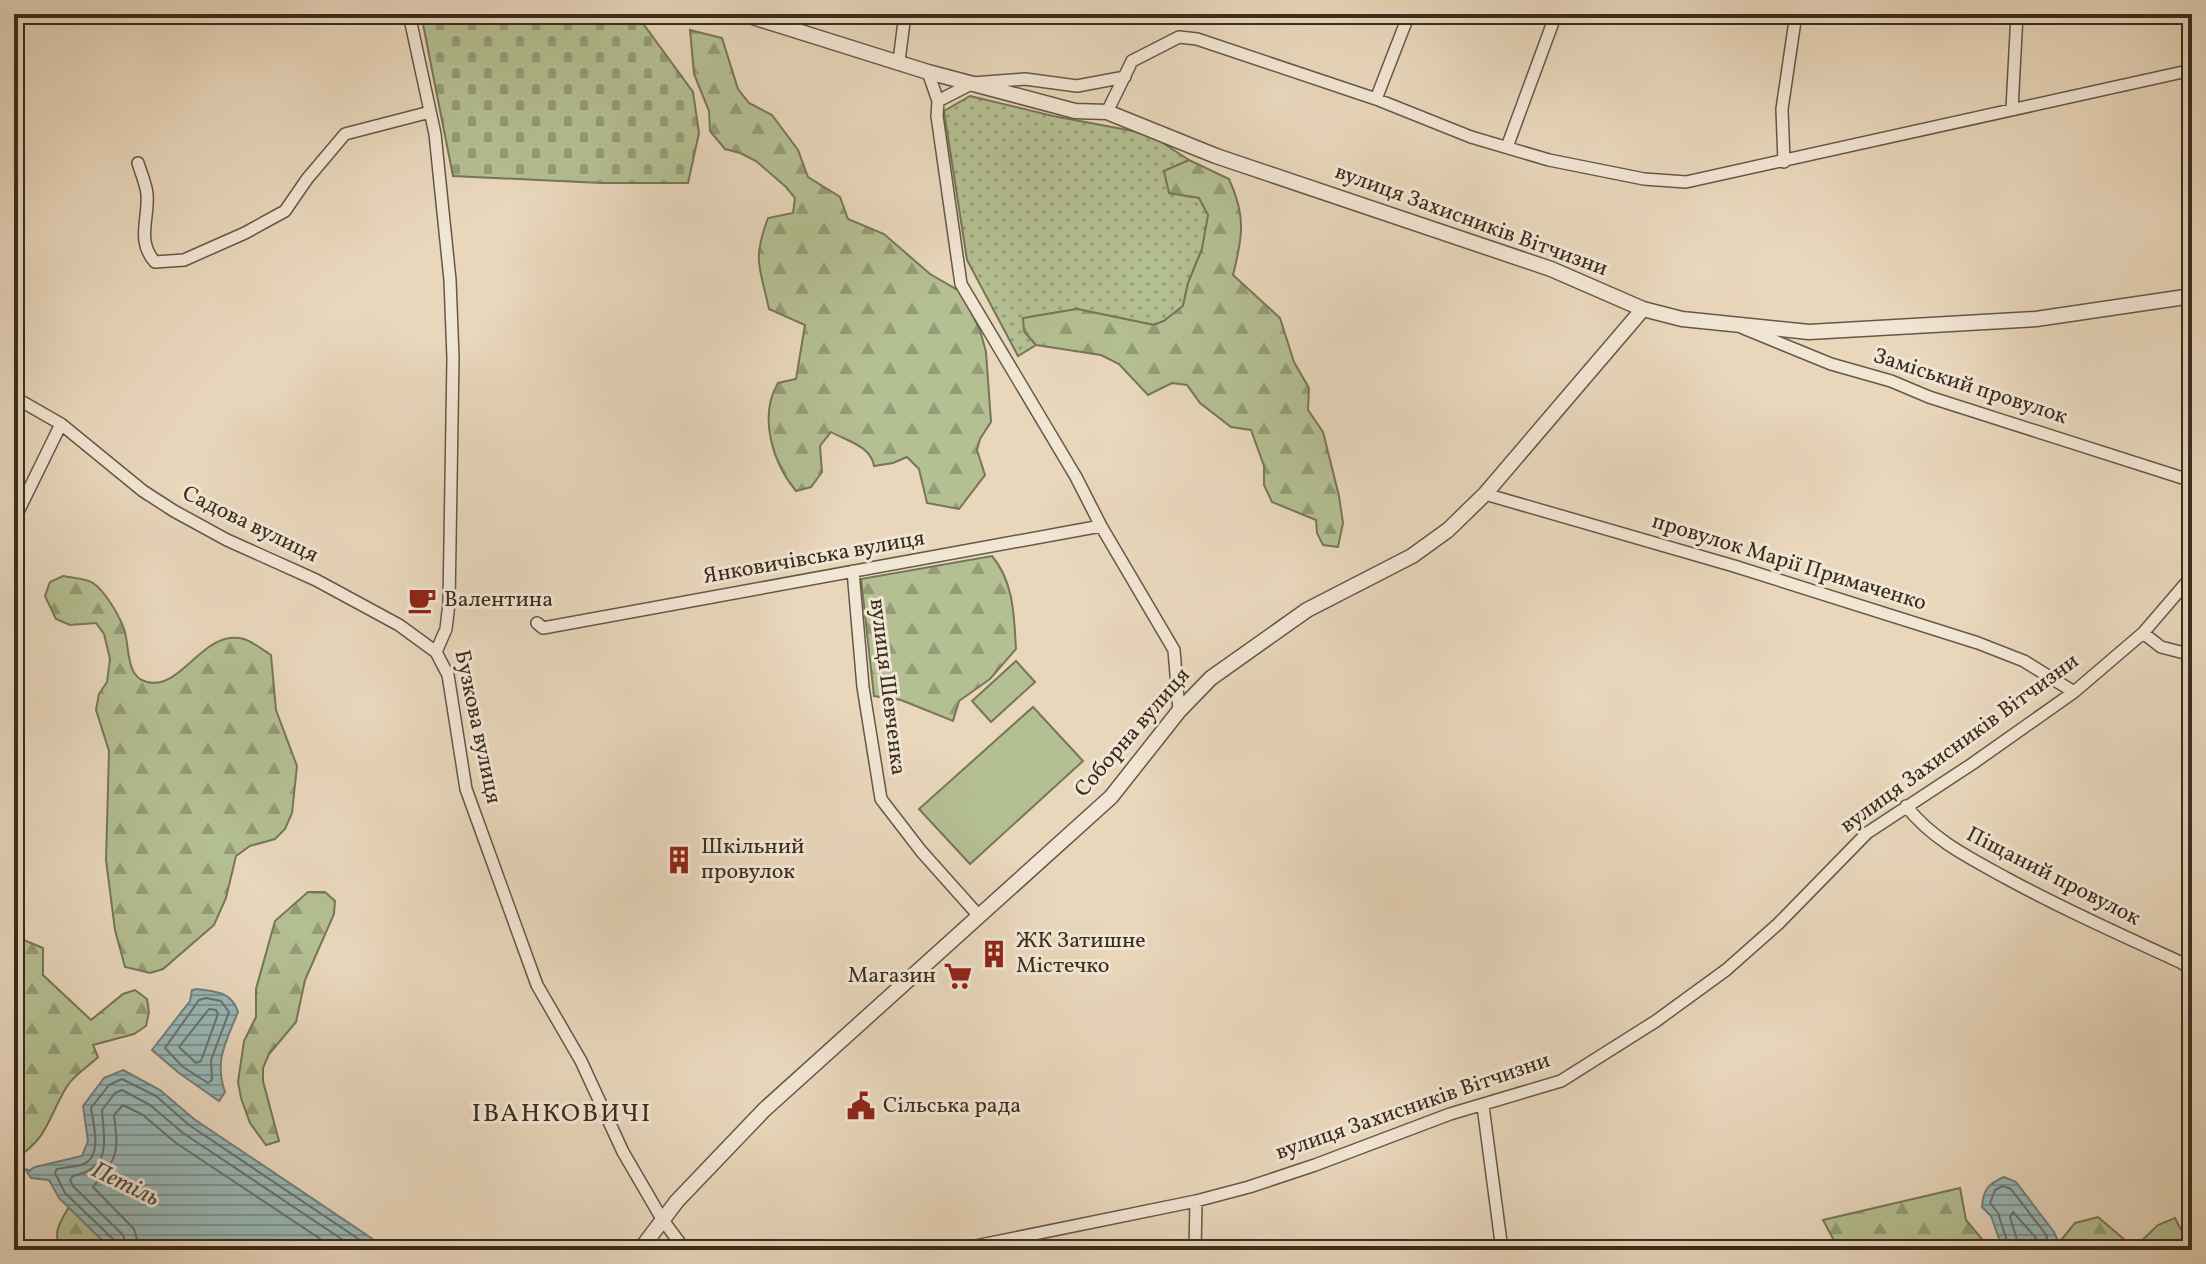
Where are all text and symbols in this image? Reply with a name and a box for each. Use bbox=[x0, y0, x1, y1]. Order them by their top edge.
street label: вулиця Захисників Вітчизни bbox=[1330, 157, 1612, 285]
street label: Заміський провулок bbox=[1869, 341, 2071, 433]
street label: Садова вулиця bbox=[177, 479, 323, 571]
street label: провулок Марії Примаченко bbox=[1648, 506, 1930, 620]
street label: Янковичівська вулиця bbox=[701, 523, 927, 593]
cafe icon: Валентина bbox=[407, 585, 437, 615]
place label: Валентина bbox=[444, 585, 553, 616]
street label: вулиця Шевченка bbox=[861, 597, 913, 777]
street label: Бузкова вулиця bbox=[446, 647, 508, 807]
street label: вулиця Захисників Вітчизни bbox=[1834, 647, 2086, 841]
street label: Соборна вулиця bbox=[1068, 661, 1198, 805]
street label: Піщаний провулок bbox=[1961, 820, 2146, 934]
place label: Шкільний провулок bbox=[701, 832, 804, 888]
building icon: Шкільний провулок bbox=[664, 845, 694, 875]
place label: ЖК Затишне Містечко bbox=[1016, 926, 1146, 982]
building icon: ЖК Затишне Містечко bbox=[979, 939, 1009, 969]
place label: Магазин bbox=[848, 961, 936, 992]
supermarket icon: Магазин bbox=[943, 961, 973, 991]
street label: вулиця Захисників Вітчизни bbox=[1272, 1045, 1554, 1169]
public building icon: Cільська рада bbox=[846, 1091, 876, 1121]
place label: Cільська рада bbox=[883, 1091, 1021, 1122]
district label: ІВАНКОВИЧІ bbox=[472, 1096, 652, 1132]
water label: Петіль bbox=[85, 1154, 165, 1216]

